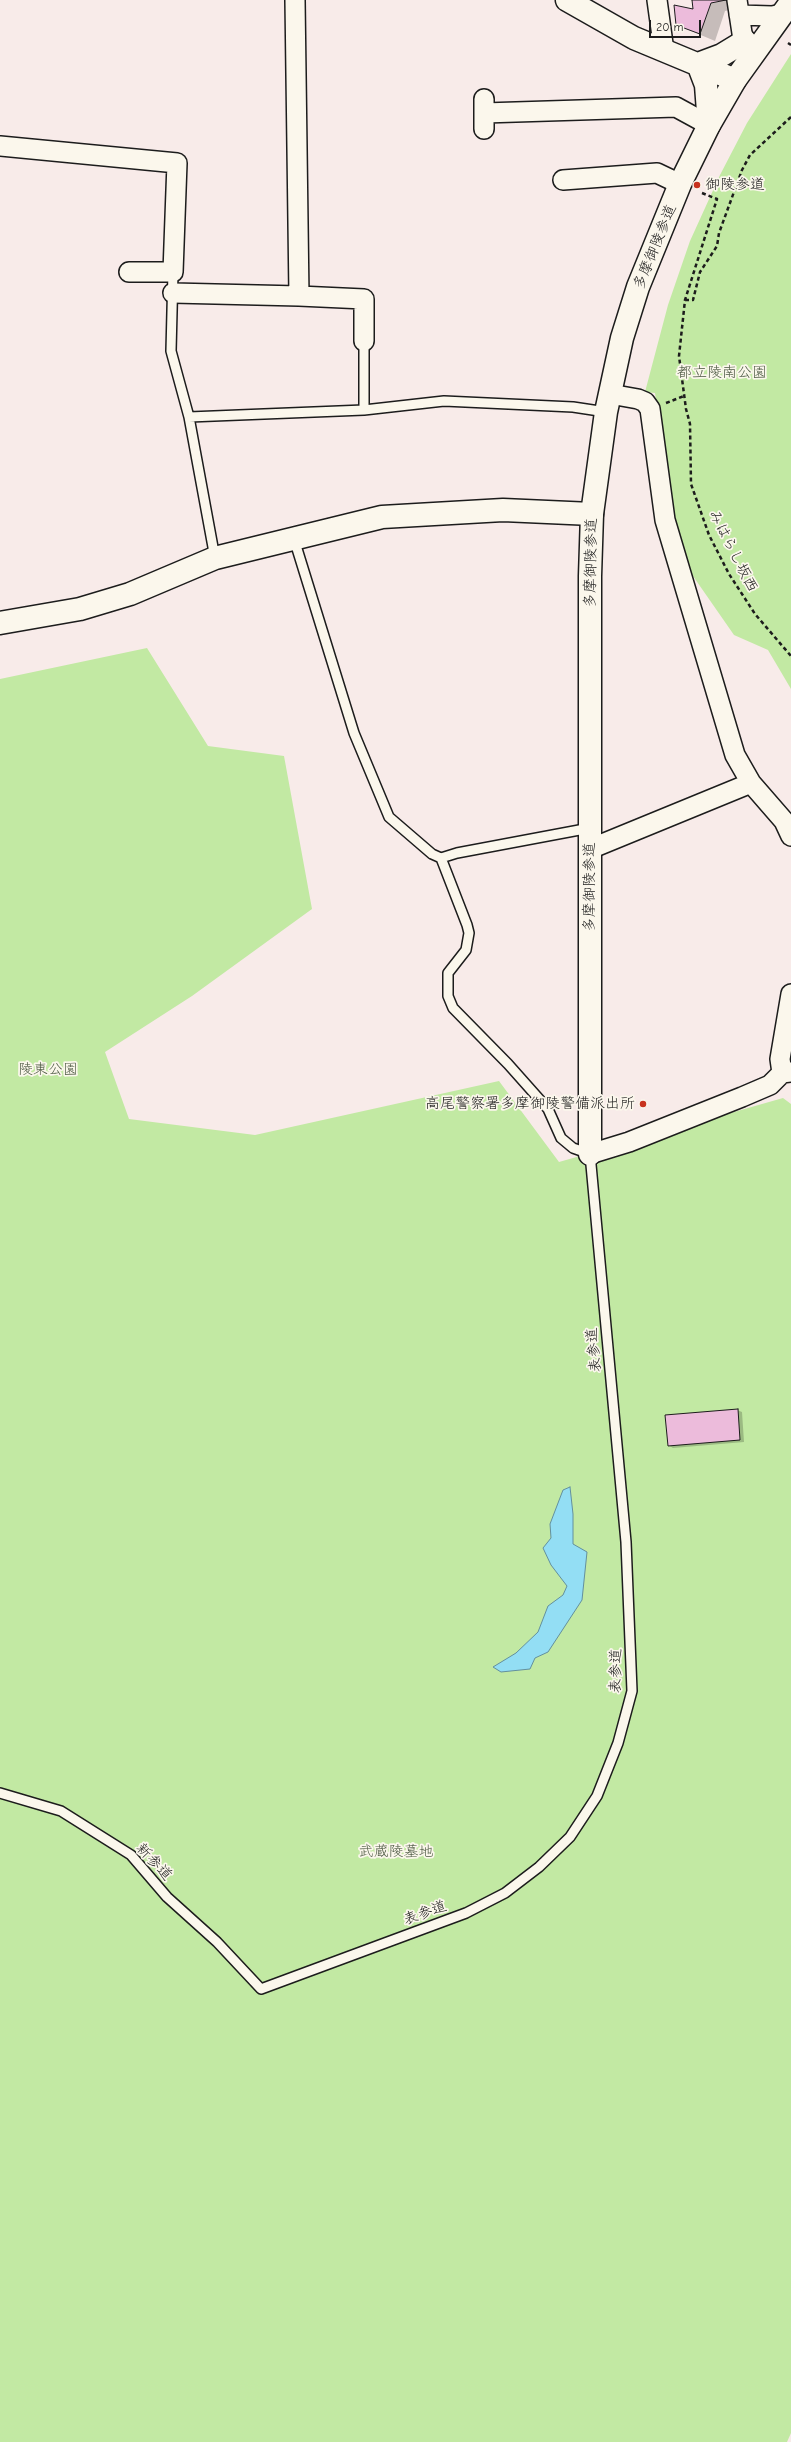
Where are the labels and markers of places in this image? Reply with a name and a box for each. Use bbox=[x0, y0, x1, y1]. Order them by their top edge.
place label: 御陵参道 bbox=[705, 176, 765, 194]
marker: 御陵参道 bbox=[692, 180, 702, 190]
place label: 高尾警察署多摩御陵警備派出所 bbox=[425, 1095, 635, 1113]
marker: 高尾警察署多摩御陵警備派出所 bbox=[638, 1099, 648, 1109]

